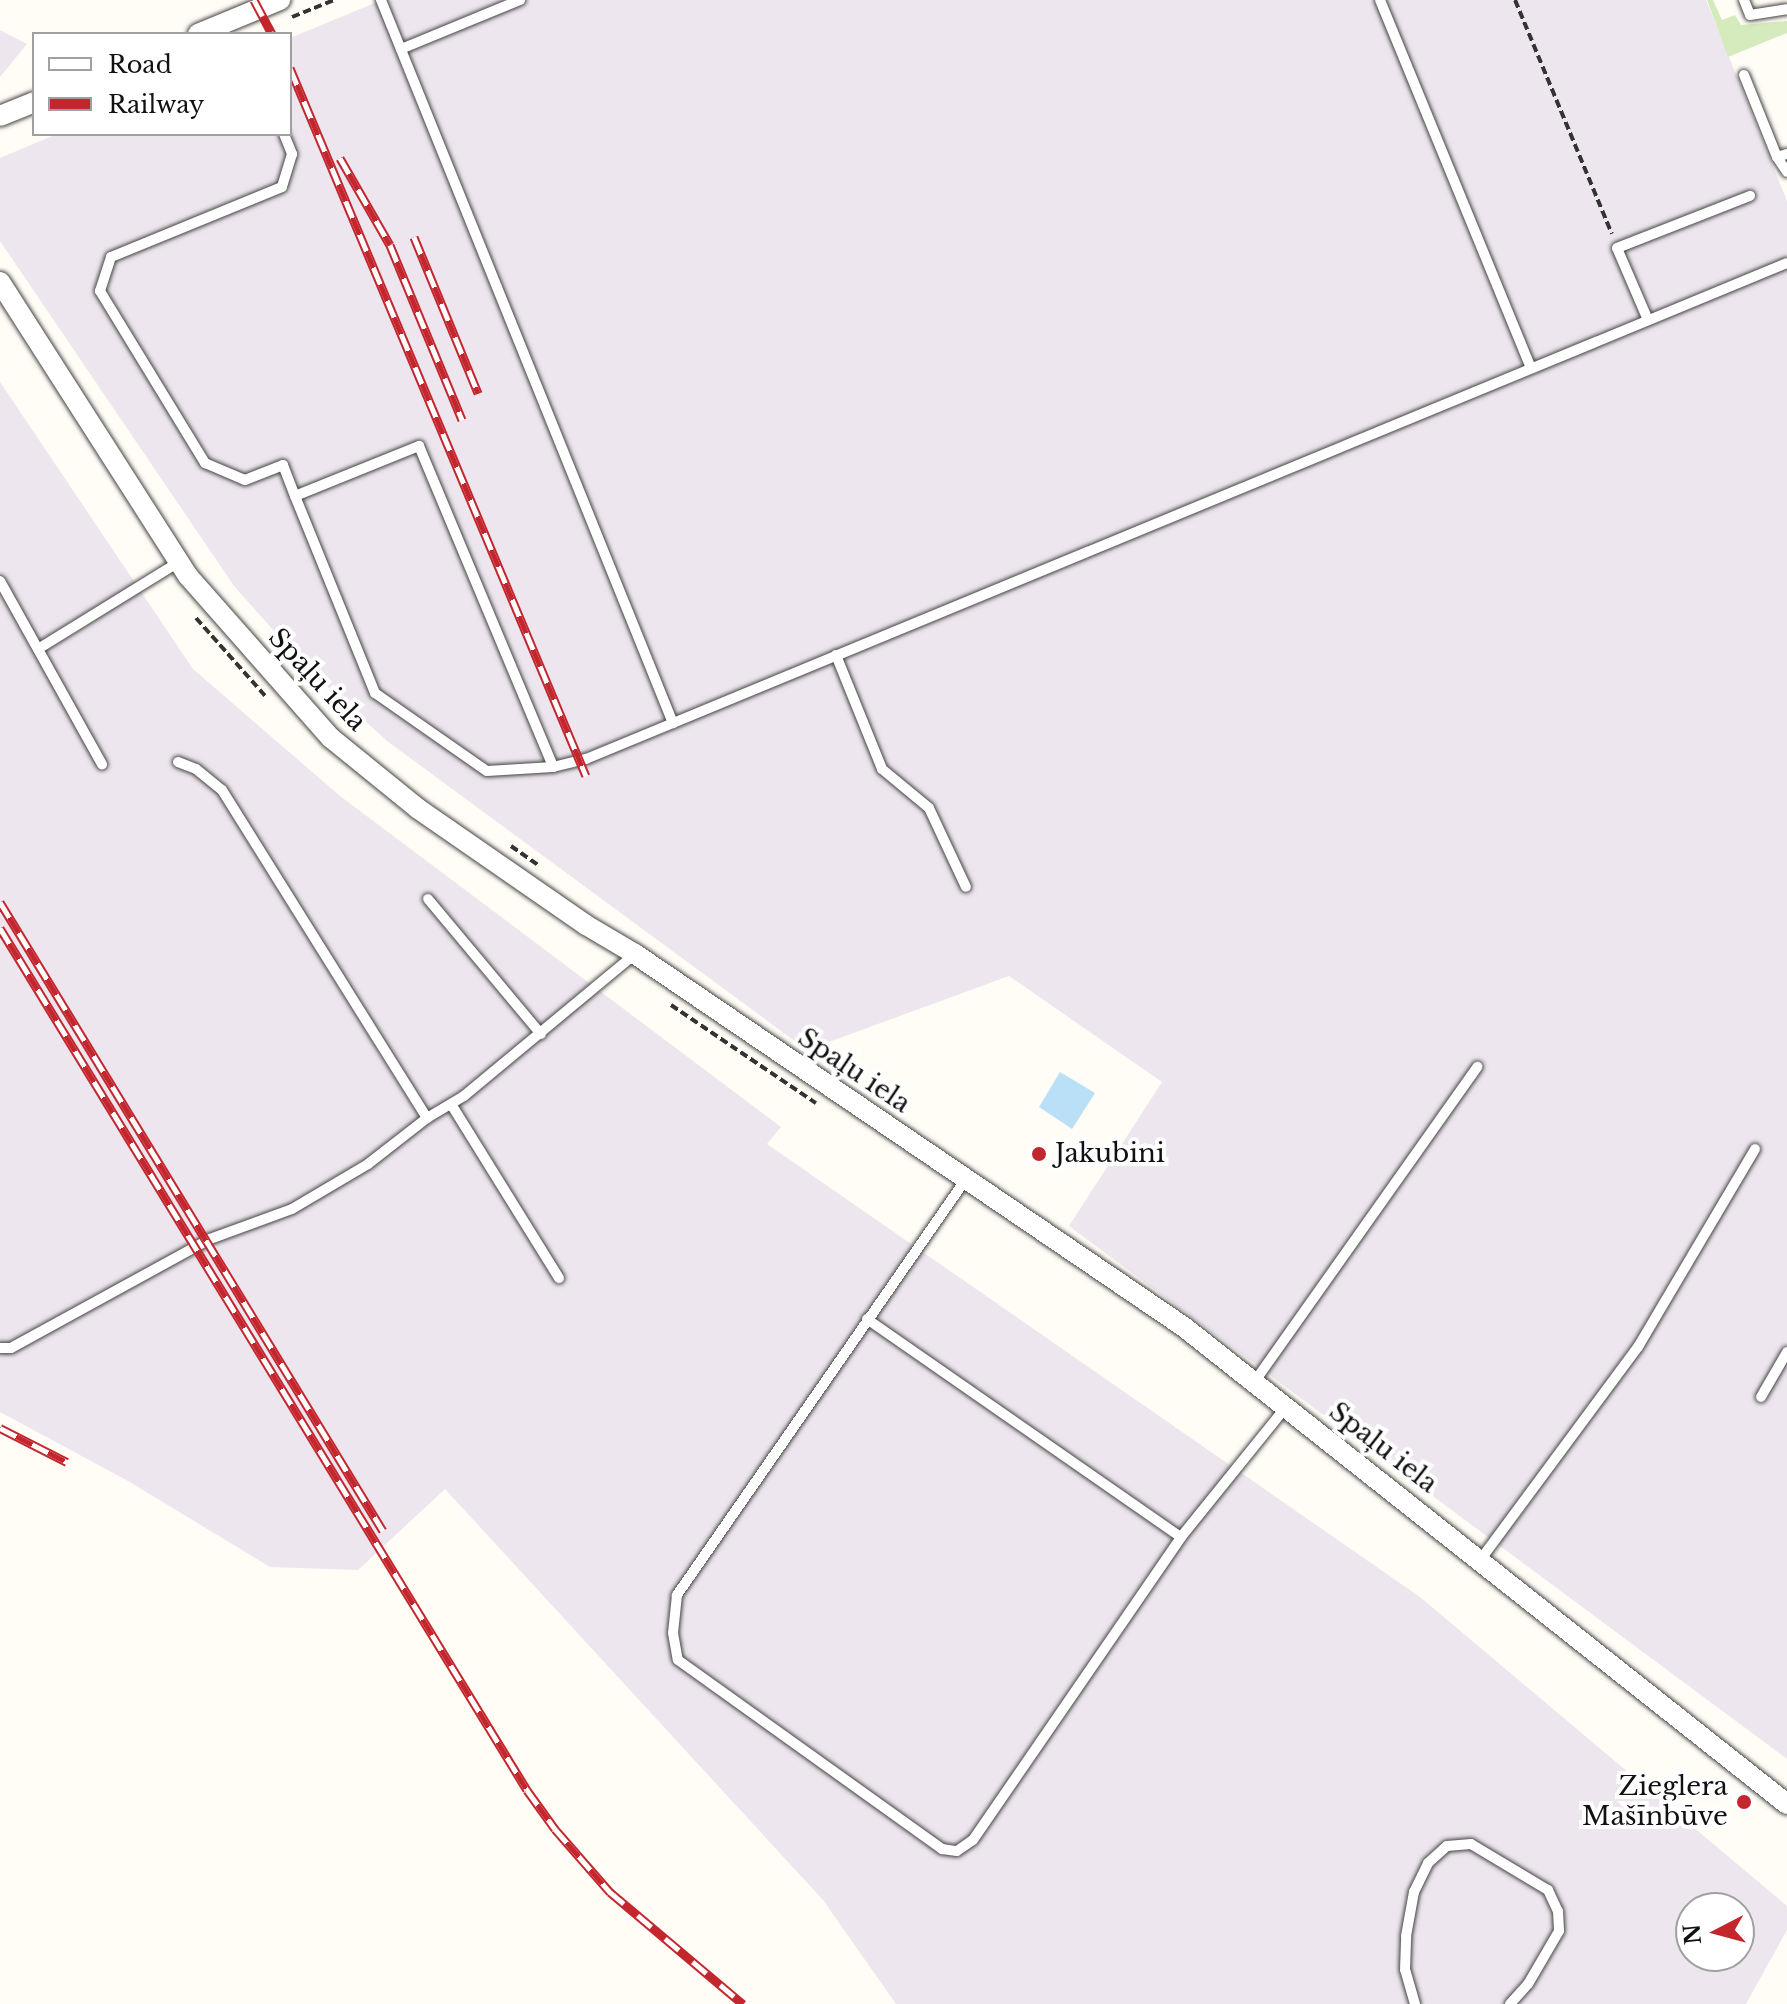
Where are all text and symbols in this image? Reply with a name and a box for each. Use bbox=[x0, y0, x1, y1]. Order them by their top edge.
legend bbox=[32, 32, 292, 136]
text: Road bbox=[108, 50, 172, 79]
text: Railway bbox=[108, 90, 204, 119]
street label: Spaļu iela bbox=[262, 622, 372, 738]
street label: Spaļu iela bbox=[792, 1022, 916, 1120]
place label: Jakubini bbox=[1055, 1138, 1165, 1170]
marker: Jakubini bbox=[1030, 1145, 1048, 1163]
street label: Spaļu iela bbox=[1323, 1396, 1443, 1500]
place label: Zieglera Mašīnbūve bbox=[1582, 1771, 1728, 1832]
marker: Zieglera Mašīnbūve bbox=[1735, 1793, 1753, 1811]
north arrow bbox=[1675, 1892, 1755, 1972]
text: N bbox=[1678, 1923, 1707, 1946]

